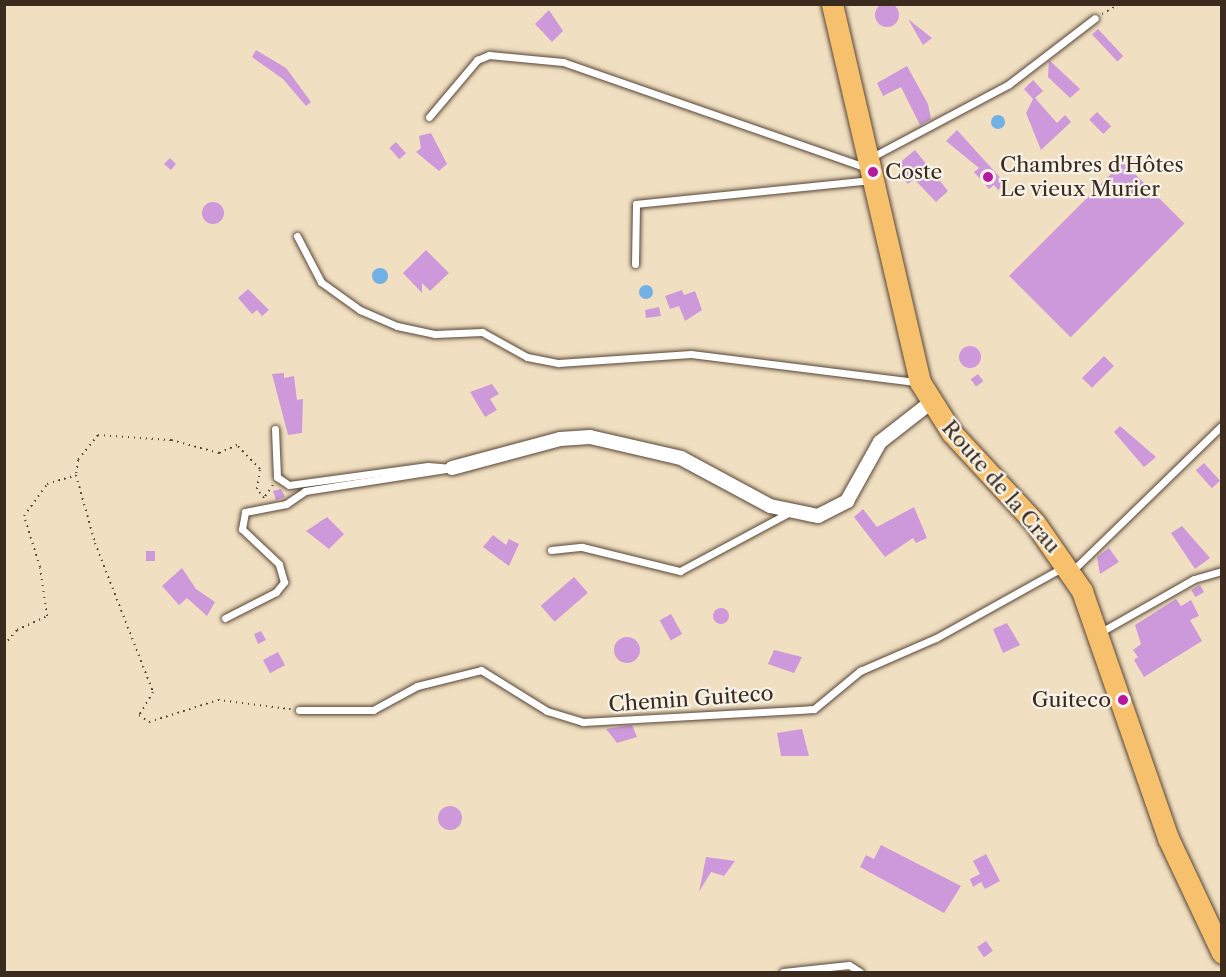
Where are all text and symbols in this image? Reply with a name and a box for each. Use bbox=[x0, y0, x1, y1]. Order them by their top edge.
place label: Chambres d'Hôtes Le vieux Murier bbox=[1000, 152, 1184, 202]
place label: Coste bbox=[885, 159, 942, 185]
marker: Coste bbox=[866, 165, 880, 179]
marker: Chambres d'Hôtes Le vieux Murier bbox=[981, 170, 995, 184]
street label: Route de la Crau bbox=[936, 415, 1066, 559]
street label: Chemin Guiteco bbox=[608, 681, 774, 717]
place label: Guiteco bbox=[1032, 687, 1111, 713]
marker: Guiteco bbox=[1116, 693, 1130, 707]

